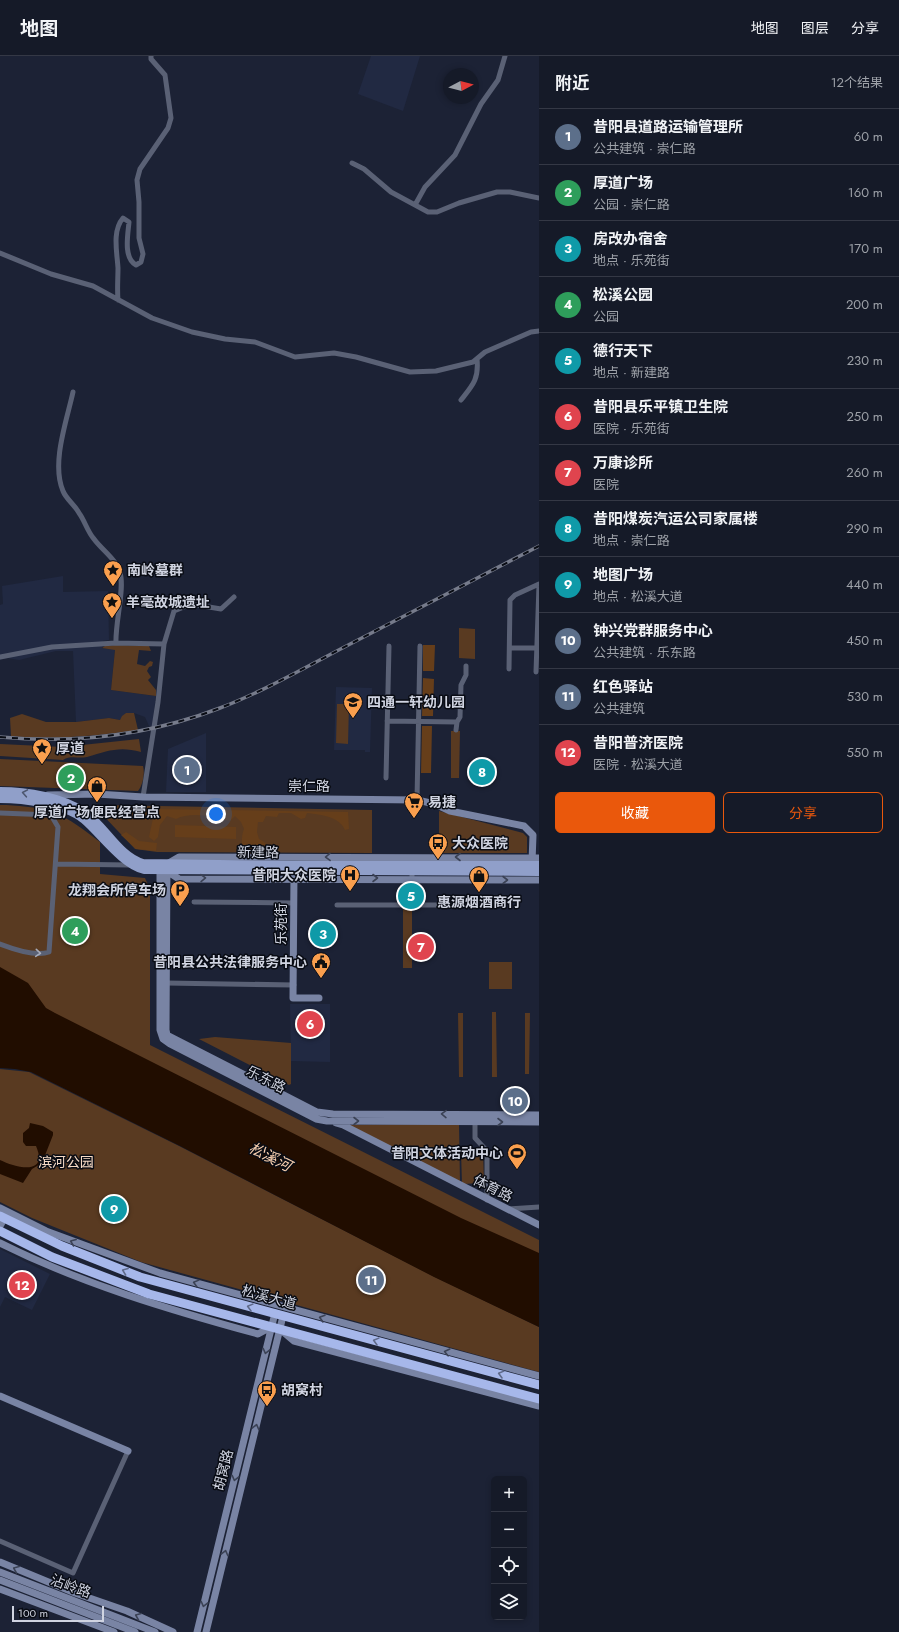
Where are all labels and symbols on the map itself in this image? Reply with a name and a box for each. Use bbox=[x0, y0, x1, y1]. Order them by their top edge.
north arrow bbox=[443, 68, 479, 104]
place icon: 南岭墓群 bbox=[102, 559, 124, 587]
place label: 南岭墓群 bbox=[127, 560, 183, 580]
place icon: 羊毫故城遗址 bbox=[101, 591, 123, 619]
place label: 羊毫故城遗址 bbox=[126, 592, 210, 612]
school or university icon: 四通一轩幼儿园 bbox=[342, 691, 364, 719]
place label: 四通一轩幼儿园 bbox=[367, 692, 465, 712]
place icon: 厚道 bbox=[31, 737, 53, 765]
place label: 厚道 bbox=[56, 738, 84, 758]
pin: 1 bbox=[174, 755, 200, 785]
pin: 8 bbox=[469, 757, 495, 787]
pin: 2 bbox=[58, 763, 84, 793]
shop icon: 厚道广场便民经营点 bbox=[86, 775, 108, 803]
street label: 崇仁路 bbox=[288, 776, 330, 796]
one-way arrow bbox=[22, 789, 28, 797]
supermarket icon: 易捷 bbox=[403, 791, 425, 819]
place label: 易捷 bbox=[428, 792, 456, 812]
place label: 厚道广场便民经营点 bbox=[34, 802, 160, 822]
your location bbox=[206, 804, 226, 824]
bus stop icon: 大众医院 bbox=[427, 832, 449, 860]
place label: 大众医院 bbox=[452, 833, 508, 853]
street label: 新建路 bbox=[237, 842, 279, 862]
one-way arrow bbox=[325, 853, 331, 861]
one-way arrow bbox=[455, 853, 461, 861]
hospital icon: 昔阳大众医院 bbox=[339, 864, 361, 892]
place label: 昔阳大众医院 bbox=[252, 865, 336, 885]
shop icon: 惠源烟酒商行 bbox=[468, 865, 490, 893]
one-way arrow bbox=[200, 874, 206, 883]
one-way arrow bbox=[372, 874, 378, 882]
one-way arrow bbox=[502, 876, 508, 884]
parking icon: 龙翔会所停车场 bbox=[169, 879, 191, 907]
place label: 龙翔会所停车场 bbox=[68, 880, 166, 900]
pin: 5 bbox=[398, 881, 424, 911]
place label: 惠源烟酒商行 bbox=[437, 892, 521, 912]
street label: 乐苑街 bbox=[271, 903, 291, 945]
pin: 4 bbox=[62, 916, 88, 946]
pin: 3 bbox=[310, 919, 336, 949]
pin: 7 bbox=[408, 932, 434, 962]
one-way arrow bbox=[35, 948, 41, 957]
public building icon: 昔阳县公共法律服务中心 bbox=[310, 951, 332, 979]
place label: 昔阳县公共法律服务中心 bbox=[153, 952, 307, 972]
pin: 6 bbox=[297, 1009, 323, 1039]
street label: 乐东路 bbox=[243, 1061, 289, 1097]
pin: 10 bbox=[502, 1086, 528, 1116]
one-way arrow bbox=[441, 1110, 447, 1118]
one-way arrow bbox=[353, 1117, 359, 1125]
one-way arrow bbox=[497, 1118, 503, 1126]
water label: 松溪河 bbox=[245, 1137, 298, 1178]
sports icon: 昔阳文体活动中心 bbox=[506, 1142, 528, 1170]
place label: 昔阳文体活动中心 bbox=[391, 1143, 503, 1163]
park label: 滨河公园 bbox=[38, 1152, 94, 1172]
street label: 体育路 bbox=[470, 1170, 516, 1206]
pin: 9 bbox=[101, 1194, 127, 1224]
one-way arrow bbox=[70, 1238, 77, 1246]
pin: 11 bbox=[358, 1265, 384, 1295]
one-way arrow bbox=[122, 1268, 129, 1276]
pin: 12 bbox=[9, 1270, 35, 1300]
one-way arrow bbox=[193, 1279, 200, 1288]
street label: 松溪大道 bbox=[239, 1280, 299, 1314]
one-way arrow bbox=[247, 1303, 254, 1311]
one-way arrow bbox=[318, 1314, 325, 1322]
one-way arrow bbox=[373, 1337, 379, 1345]
one-way arrow bbox=[262, 1348, 270, 1354]
one-way arrow bbox=[444, 1348, 451, 1357]
one-way arrow bbox=[498, 1371, 505, 1379]
bus stop icon: 胡窝村 bbox=[256, 1379, 278, 1407]
place label: 胡窝村 bbox=[281, 1380, 323, 1400]
one-way arrow bbox=[251, 1424, 260, 1431]
street label: 胡窝路 bbox=[208, 1447, 238, 1493]
one-way arrow bbox=[231, 1474, 240, 1481]
one-way arrow bbox=[221, 1550, 229, 1557]
one-way arrow bbox=[13, 1566, 21, 1574]
street label: 沾岭路 bbox=[48, 1569, 94, 1603]
one-way arrow bbox=[201, 1601, 209, 1607]
scale bar bbox=[12, 1604, 104, 1623]
one-way arrow bbox=[134, 1613, 142, 1621]

